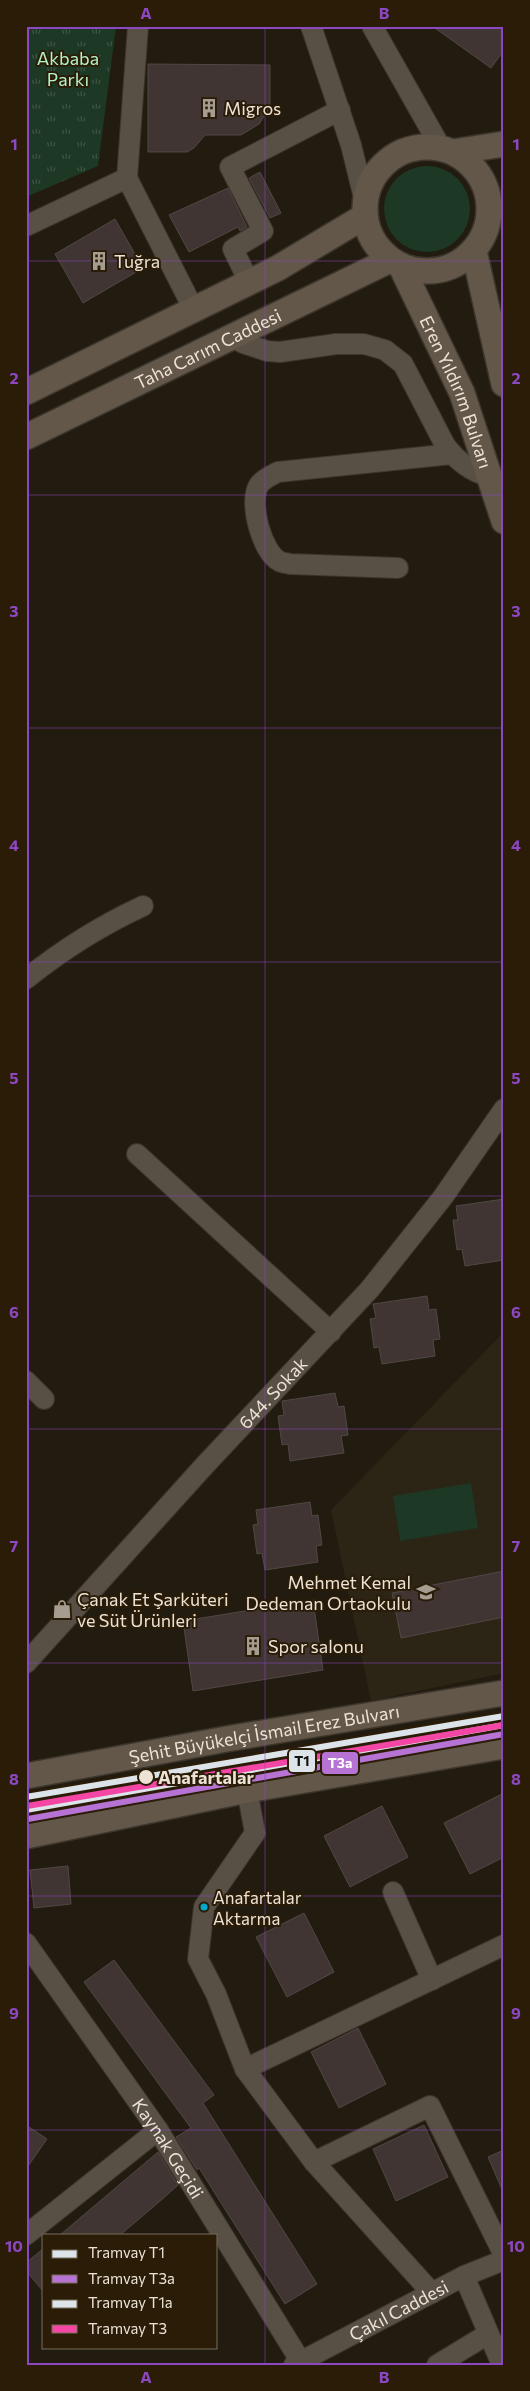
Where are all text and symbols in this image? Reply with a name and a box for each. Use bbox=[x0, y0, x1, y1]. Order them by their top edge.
text: A bbox=[140, 3, 152, 22]
text: B bbox=[379, 3, 390, 22]
park label: Akbaba Parkı bbox=[37, 47, 99, 90]
building icon: Migros bbox=[198, 97, 220, 119]
place label: Migros bbox=[224, 97, 281, 119]
text: 1 bbox=[10, 134, 18, 153]
text: 1 bbox=[512, 134, 520, 153]
building icon: Tuğra bbox=[88, 250, 110, 272]
place label: Tuğra bbox=[114, 250, 160, 272]
street label: Taha Carım Caddesi bbox=[131, 304, 285, 394]
street label: Eren Yıldırım Bulvarı bbox=[415, 312, 497, 471]
text: 2 bbox=[9, 368, 19, 387]
text: 2 bbox=[511, 368, 521, 387]
text: 3 bbox=[9, 601, 19, 620]
text: 3 bbox=[511, 601, 521, 620]
text: 4 bbox=[9, 835, 19, 854]
text: 4 bbox=[511, 835, 521, 854]
text: 5 bbox=[9, 1068, 19, 1087]
text: 5 bbox=[511, 1068, 521, 1087]
text: 6 bbox=[9, 1302, 19, 1321]
text: 6 bbox=[511, 1302, 521, 1321]
street label: 644. Sokak bbox=[234, 1352, 312, 1433]
text: 7 bbox=[10, 1536, 19, 1555]
text: 7 bbox=[512, 1536, 521, 1555]
place label: Mehmet Kemal Dedeman Ortaokulu bbox=[246, 1571, 411, 1614]
school or university icon: Mehmet Kemal Dedeman Ortaokulu bbox=[415, 1581, 437, 1603]
place label: Çanak Et Şarküteri ve Süt Ürünleri bbox=[77, 1588, 229, 1631]
shop icon: Çanak Et Şarküteri ve Süt Ürünleri bbox=[51, 1598, 73, 1620]
building icon: Spor salonu bbox=[242, 1635, 264, 1657]
place label: Spor salonu bbox=[268, 1635, 364, 1657]
street label: Şehit Büyükelçi İsmail Erez Bulvarı bbox=[127, 1699, 401, 1768]
line badge: T1 bbox=[288, 1749, 316, 1773]
line badge: T3a bbox=[321, 1751, 359, 1775]
text: T1 bbox=[294, 1752, 310, 1769]
text: T3a bbox=[328, 1754, 352, 1771]
place label: Anafartalar bbox=[158, 1766, 254, 1788]
marker: Anafartalar bbox=[137, 1768, 155, 1786]
text: 8 bbox=[9, 1769, 19, 1788]
text: 8 bbox=[511, 1769, 521, 1788]
place label: Anafartalar Aktarma bbox=[213, 1887, 302, 1929]
marker: Anafartalar Aktarma bbox=[199, 1902, 209, 1912]
text: 9 bbox=[9, 2003, 19, 2022]
text: 9 bbox=[511, 2003, 521, 2022]
street label: Kaynak Geçidi bbox=[128, 2094, 209, 2203]
legend bbox=[42, 2234, 218, 2348]
text: 10 bbox=[5, 2236, 23, 2255]
text: 10 bbox=[507, 2236, 525, 2255]
text: Tramvay T1 bbox=[88, 2243, 165, 2261]
text: Tramvay T3a bbox=[88, 2269, 175, 2287]
street label: Çakıl Caddesi bbox=[345, 2275, 452, 2345]
text: Tramvay T1a bbox=[88, 2293, 173, 2311]
text: Tramvay T3 bbox=[88, 2319, 167, 2337]
text: A bbox=[140, 2367, 152, 2386]
text: B bbox=[379, 2367, 390, 2386]

